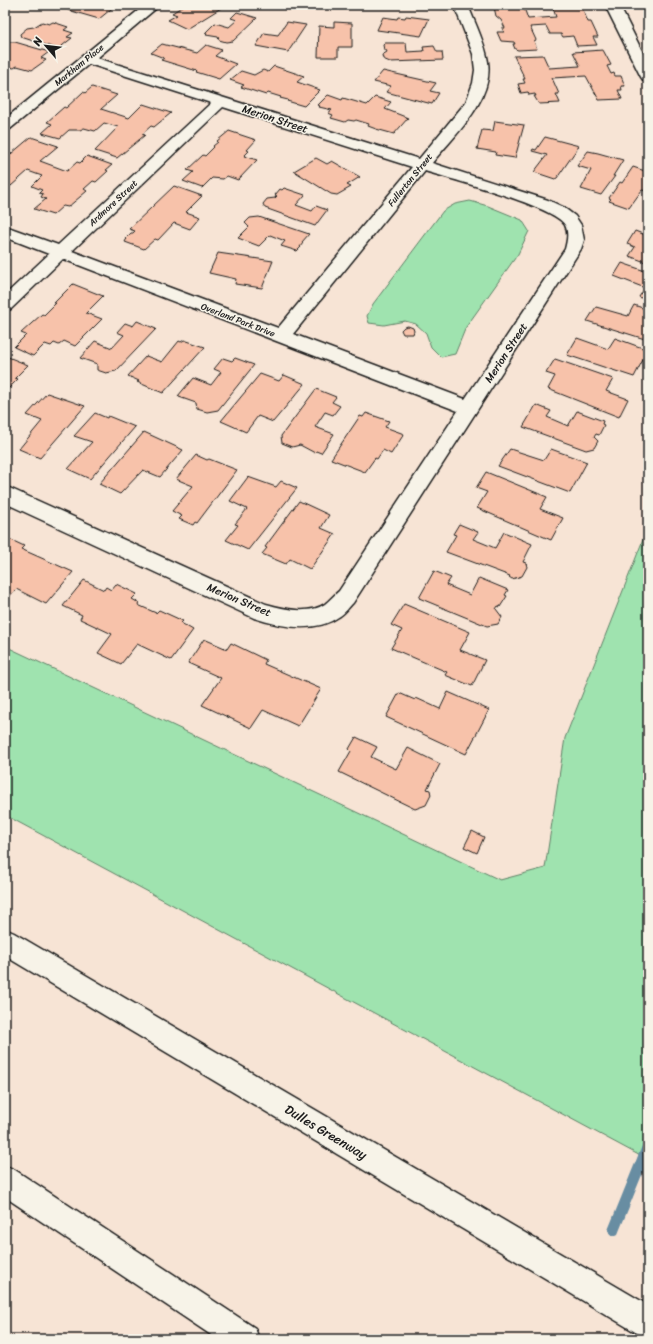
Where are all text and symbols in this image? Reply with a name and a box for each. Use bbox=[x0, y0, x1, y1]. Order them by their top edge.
north arrow bbox=[26, 26, 66, 66]
text: N bbox=[27, 33, 48, 50]
street label: Markham Place bbox=[50, 40, 108, 90]
street label: Merion Street bbox=[240, 99, 311, 139]
street label: Fullerton Street bbox=[383, 150, 437, 210]
street label: Ardmore Street bbox=[84, 176, 141, 231]
street label: Overland Park Drive bbox=[198, 298, 278, 342]
street label: Merion Street bbox=[479, 319, 533, 387]
street label: Merion Street bbox=[204, 578, 274, 622]
street label: Dulles Greenway bbox=[280, 1098, 372, 1166]

